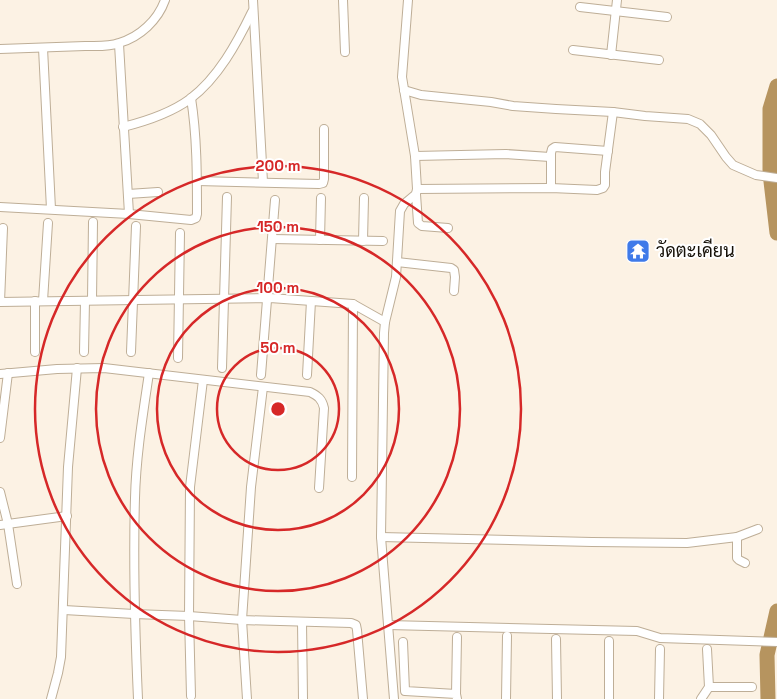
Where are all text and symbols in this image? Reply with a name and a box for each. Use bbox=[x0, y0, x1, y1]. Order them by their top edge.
text: 200 m bbox=[256, 156, 300, 175]
text: 150 m bbox=[257, 217, 299, 236]
temple icon: วัดตะเคียน bbox=[625, 238, 651, 264]
place label: วัดตะเคียน bbox=[656, 238, 735, 262]
text: 100 m bbox=[257, 278, 299, 297]
text: 50 m bbox=[260, 338, 296, 357]
centre of rings bbox=[269, 400, 287, 418]

